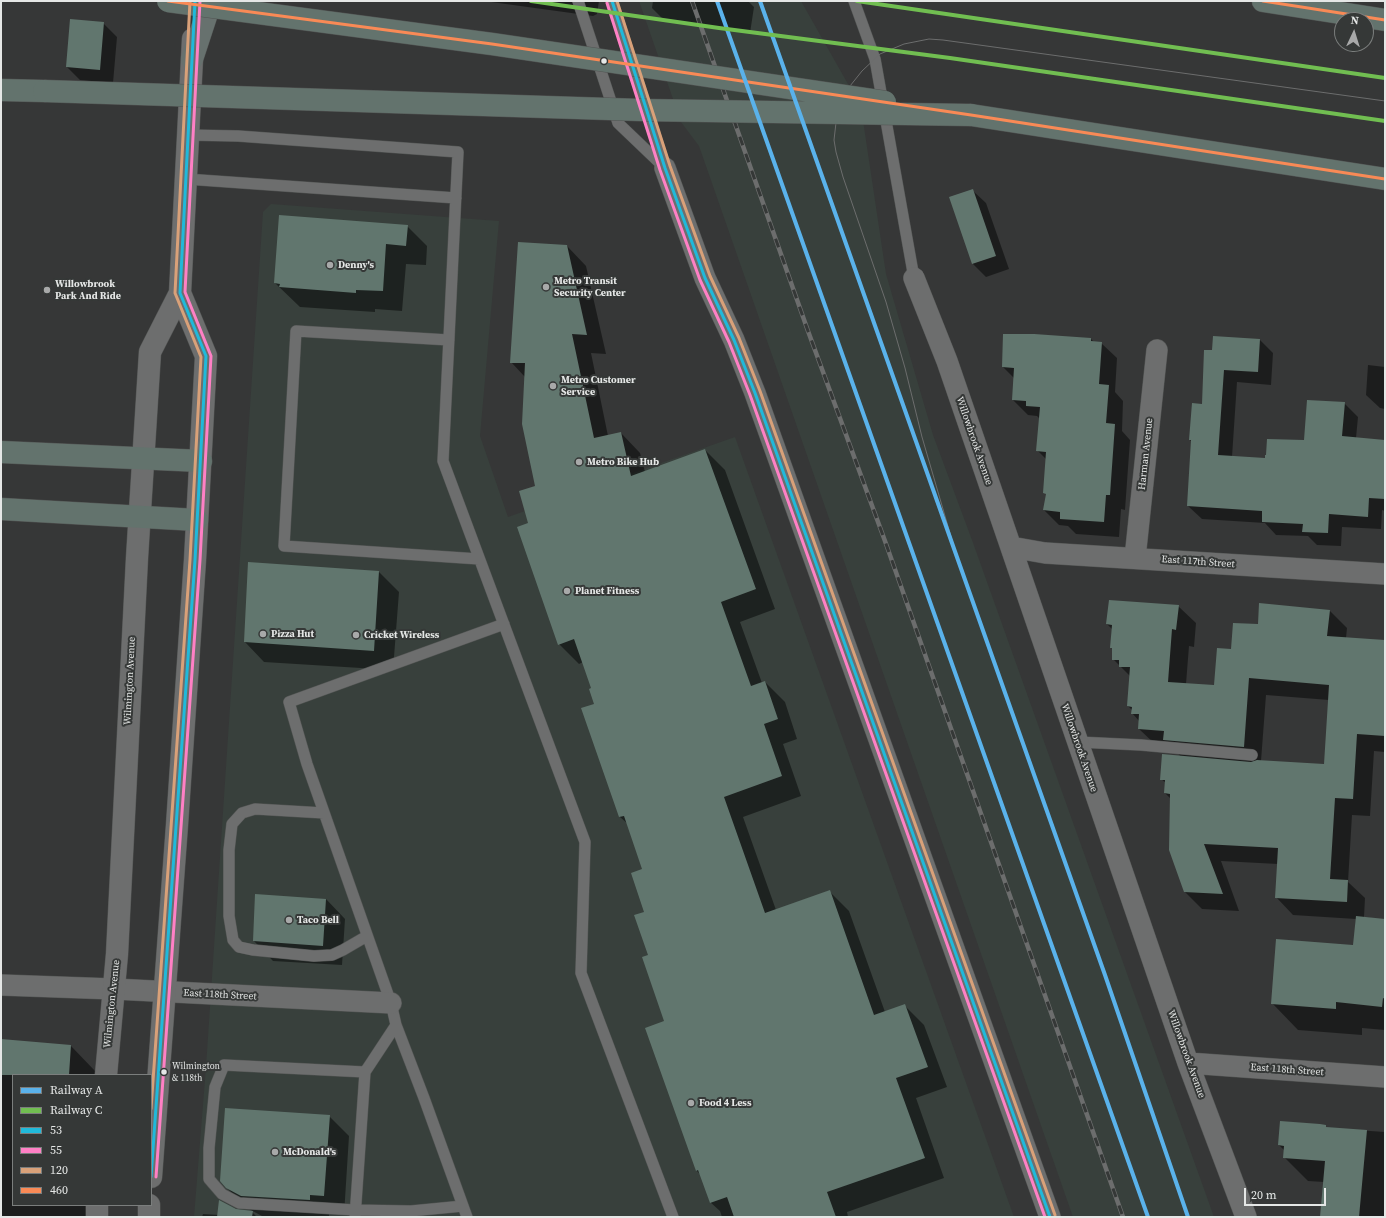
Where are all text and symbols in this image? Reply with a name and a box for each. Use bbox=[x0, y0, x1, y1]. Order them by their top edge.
north arrow bbox=[1334, 12, 1374, 52]
text: N bbox=[1350, 13, 1359, 28]
unlabelled marker bbox=[599, 56, 609, 66]
place label: Denny's bbox=[338, 259, 374, 271]
marker: Denny's bbox=[325, 260, 335, 270]
place label: Metro Transit Security Center bbox=[554, 275, 626, 298]
place label: Willowbrook Park And Ride bbox=[55, 278, 121, 302]
marker: Metro Transit Security Center bbox=[541, 282, 551, 292]
marker: Willowbrook Park And Ride bbox=[42, 285, 52, 295]
place label: Metro Customer Service bbox=[561, 374, 636, 398]
marker: Metro Customer Service bbox=[548, 381, 558, 391]
street label: Willowbrook Avenue bbox=[953, 395, 995, 487]
street label: Harman Avenue bbox=[1136, 417, 1156, 491]
place label: Metro Bike Hub bbox=[587, 456, 659, 468]
marker: Metro Bike Hub bbox=[574, 457, 584, 467]
street label: East 117th Street bbox=[1161, 553, 1235, 571]
place label: Planet Fitness bbox=[575, 585, 639, 597]
marker: Planet Fitness bbox=[562, 586, 572, 596]
place label: Pizza Hut bbox=[271, 628, 314, 640]
marker: Pizza Hut bbox=[258, 629, 268, 639]
place label: Cricket Wireless bbox=[364, 629, 439, 641]
marker: Cricket Wireless bbox=[351, 630, 361, 640]
street label: Wilmington Avenue bbox=[122, 636, 138, 726]
street label: Willowbrook Avenue bbox=[1058, 702, 1100, 794]
place label: Taco Bell bbox=[297, 914, 339, 926]
marker: Taco Bell bbox=[284, 915, 294, 925]
street label: Wilmington Avenue bbox=[101, 959, 123, 1049]
street label: East 118th Street bbox=[183, 987, 257, 1003]
street label: Willowbrook Avenue bbox=[1165, 1008, 1207, 1100]
street label: East 118th Street bbox=[1250, 1061, 1324, 1079]
place label: Wilmington & 118th bbox=[172, 1062, 220, 1083]
marker: Wilmington & 118th bbox=[159, 1067, 169, 1077]
legend bbox=[12, 1074, 152, 1206]
text: Railway A bbox=[50, 1082, 103, 1098]
place label: Food 4 Less bbox=[699, 1097, 751, 1109]
marker: Food 4 Less bbox=[686, 1098, 696, 1108]
text: Railway C bbox=[50, 1102, 102, 1118]
text: 53 bbox=[50, 1122, 62, 1138]
text: 55 bbox=[50, 1142, 62, 1158]
place label: McDonald's bbox=[283, 1146, 336, 1158]
marker: McDonald's bbox=[270, 1147, 280, 1157]
text: 120 bbox=[50, 1162, 68, 1178]
scale bar bbox=[1246, 1180, 1328, 1206]
text: 460 bbox=[50, 1182, 68, 1198]
text: 20 m bbox=[1251, 1187, 1277, 1203]

